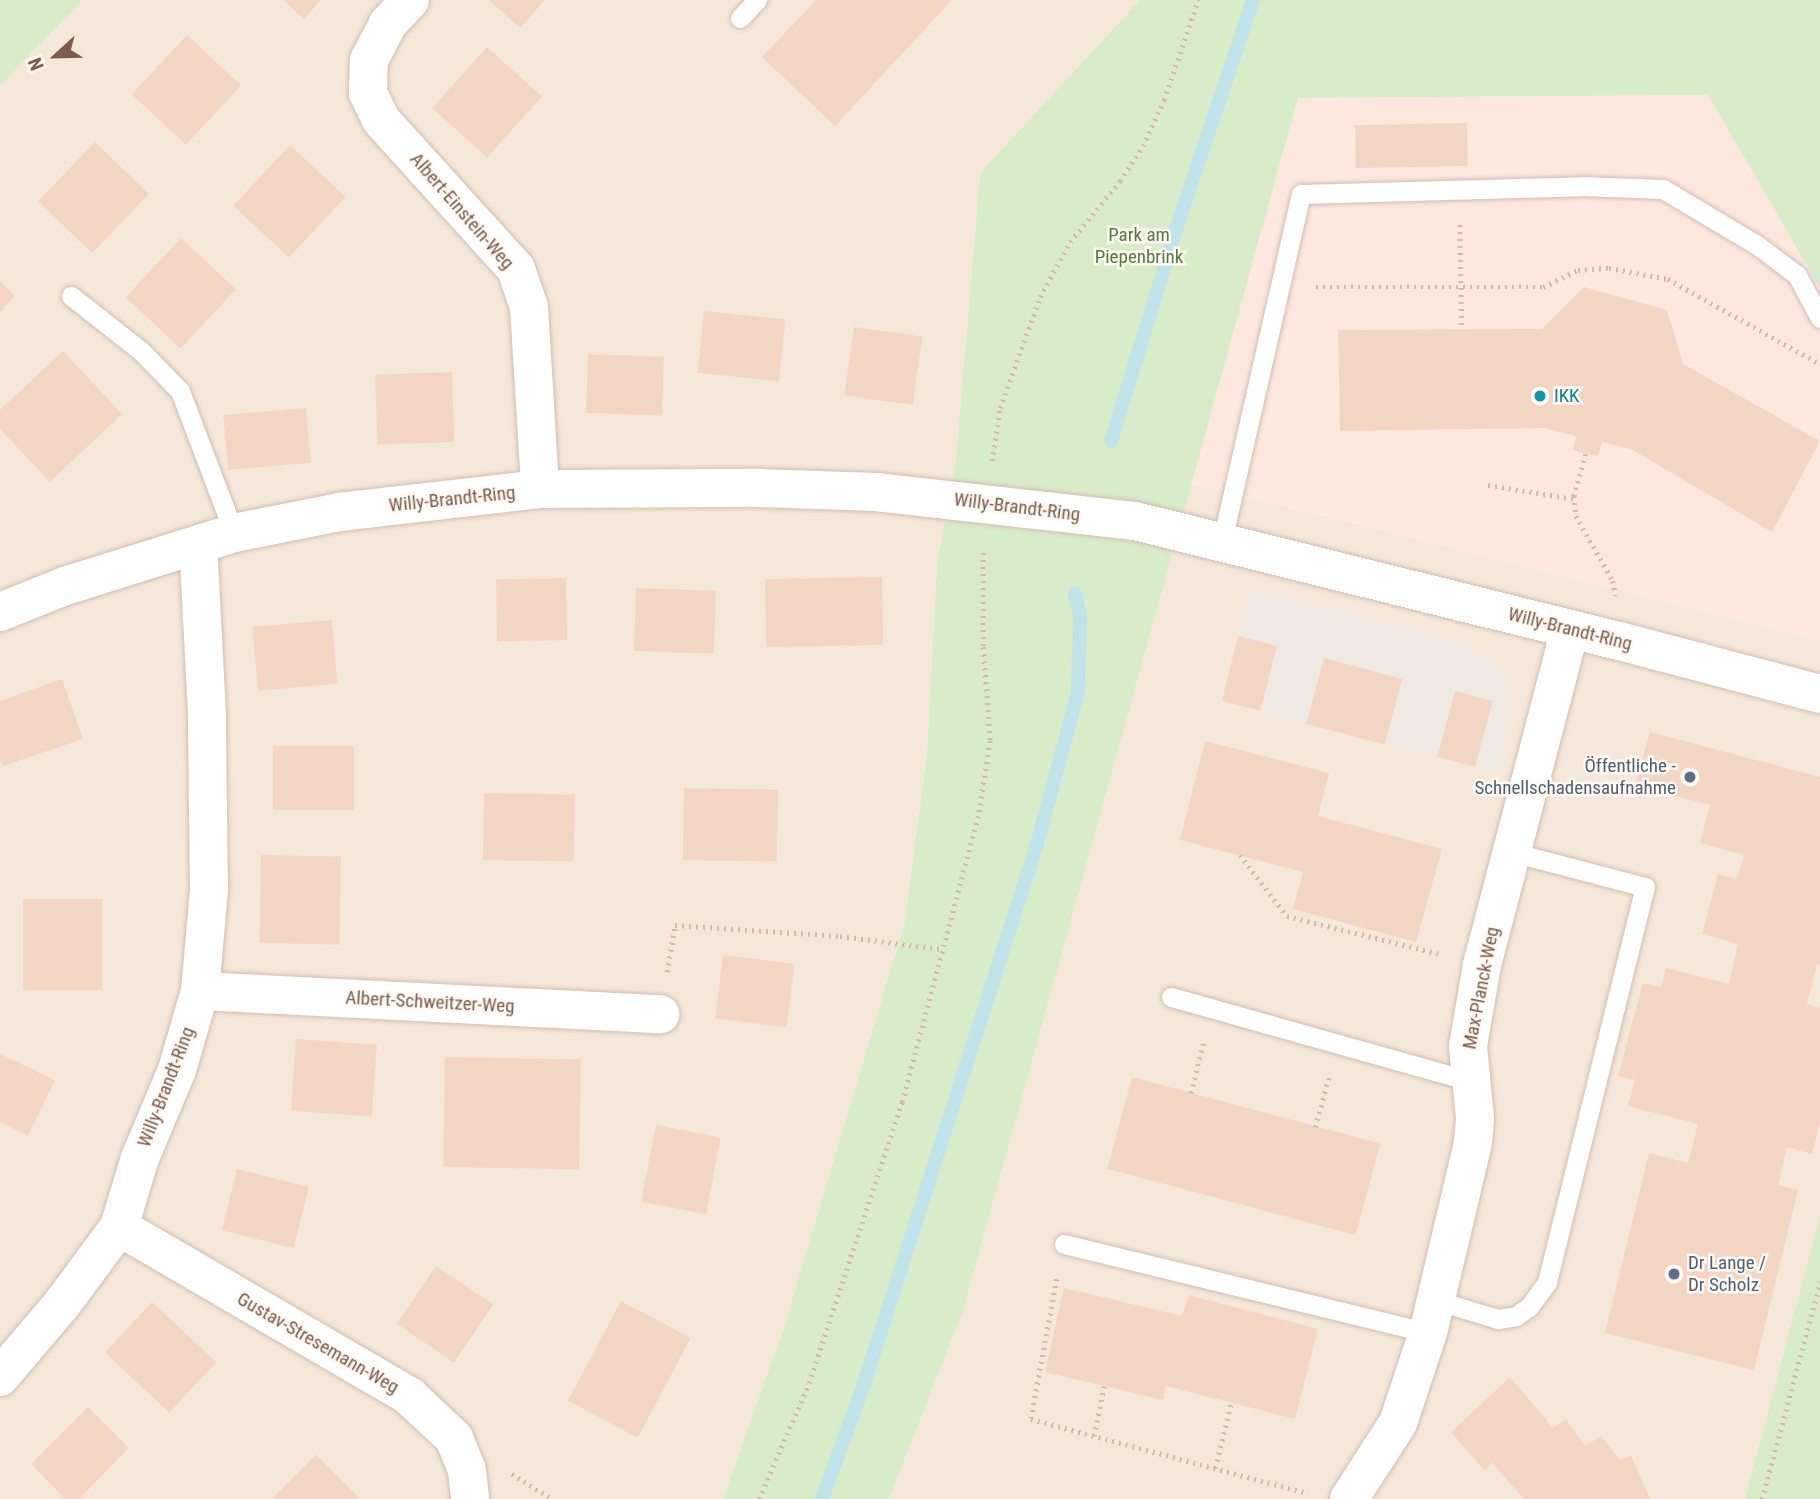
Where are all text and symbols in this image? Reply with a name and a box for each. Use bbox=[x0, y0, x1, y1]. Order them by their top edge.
north arrow bbox=[21, 21, 91, 91]
text: N bbox=[23, 54, 49, 74]
street label: Albert-Einstein-Weg bbox=[405, 148, 519, 274]
park label: Park am Piepenbrink bbox=[1095, 224, 1183, 268]
place label: IKK bbox=[1554, 385, 1579, 407]
marker: IKK bbox=[1532, 388, 1548, 404]
street label: Willy-Brandt-Ring bbox=[388, 481, 516, 517]
street label: Willy-Brandt-Ring bbox=[953, 488, 1081, 526]
street label: Willy-Brandt-Ring bbox=[1506, 603, 1634, 655]
place label: Öffentliche - Schnellschadensaufnahme bbox=[1474, 755, 1676, 799]
marker: Öffentliche - Schnellschadensaufnahme bbox=[1682, 769, 1698, 785]
street label: Max-Planck-Weg bbox=[1458, 925, 1504, 1051]
street label: Albert-Schweitzer-Weg bbox=[345, 986, 515, 1018]
street label: Willy-Brandt-Ring bbox=[133, 1024, 199, 1150]
place label: Dr Lange / Dr Scholz bbox=[1688, 1252, 1766, 1296]
marker: Dr Lange / Dr Scholz bbox=[1666, 1266, 1682, 1282]
street label: Gustav-Stresemann-Weg bbox=[233, 1287, 403, 1399]

